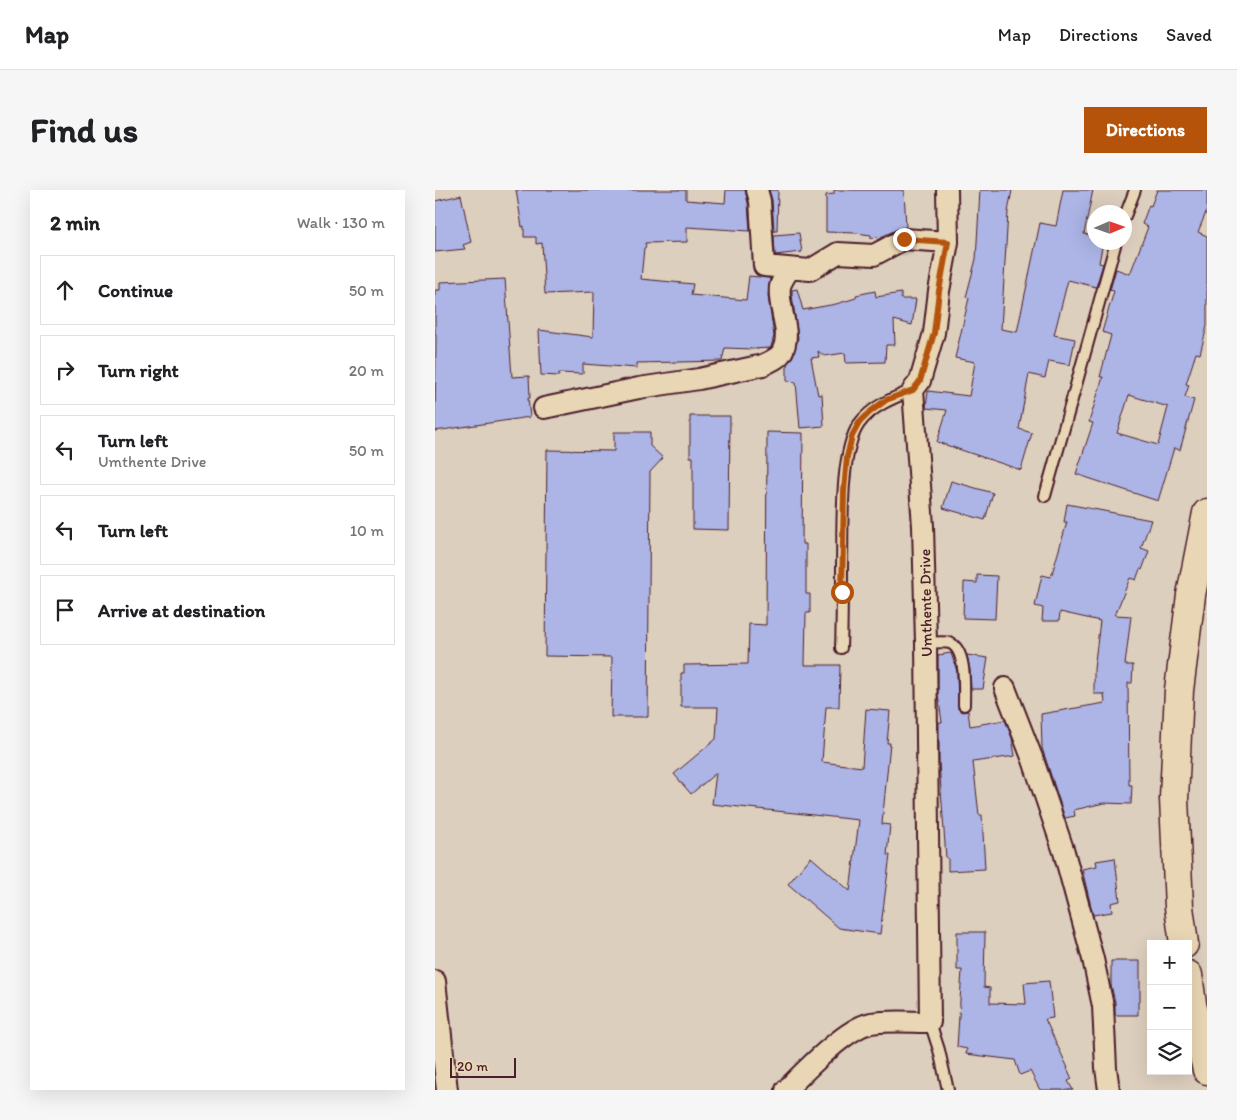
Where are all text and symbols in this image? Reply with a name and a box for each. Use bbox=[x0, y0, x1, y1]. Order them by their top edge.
text: Map bbox=[25, 20, 69, 49]
text: Map bbox=[998, 24, 1031, 46]
text: Directions bbox=[1059, 24, 1138, 46]
text: Saved bbox=[1166, 24, 1212, 46]
button: Directions bbox=[1084, 107, 1207, 153]
text: Find us bbox=[30, 109, 138, 151]
north arrow bbox=[1087, 205, 1132, 250]
text: 2 min bbox=[50, 210, 100, 235]
text: Walk · 130 m bbox=[297, 213, 385, 232]
route end bbox=[893, 228, 916, 251]
icon: ahead bbox=[51, 276, 79, 304]
text: Continue bbox=[98, 279, 173, 302]
text: 50 m bbox=[349, 281, 384, 300]
icon: right bbox=[51, 356, 79, 384]
text: Turn right bbox=[98, 359, 179, 382]
text: 20 m bbox=[349, 361, 384, 380]
text: Turn left bbox=[98, 429, 168, 452]
icon: left bbox=[51, 436, 79, 464]
text: 50 m bbox=[349, 441, 384, 460]
text: Umthente Drive bbox=[98, 452, 206, 471]
icon: left bbox=[51, 516, 79, 544]
text: Turn left bbox=[98, 519, 168, 542]
text: 10 m bbox=[350, 521, 384, 540]
street label: Umthente Drive bbox=[915, 549, 936, 657]
route start bbox=[831, 581, 854, 604]
icon: arrive bbox=[51, 596, 79, 624]
text: Arrive at destination bbox=[98, 599, 265, 622]
map controls bbox=[1147, 940, 1192, 1075]
button: + bbox=[1147, 940, 1192, 985]
button: − bbox=[1147, 985, 1192, 1030]
button: layers bbox=[1147, 1030, 1192, 1075]
scale bar bbox=[450, 1055, 516, 1078]
text: 20 m bbox=[457, 1058, 488, 1075]

